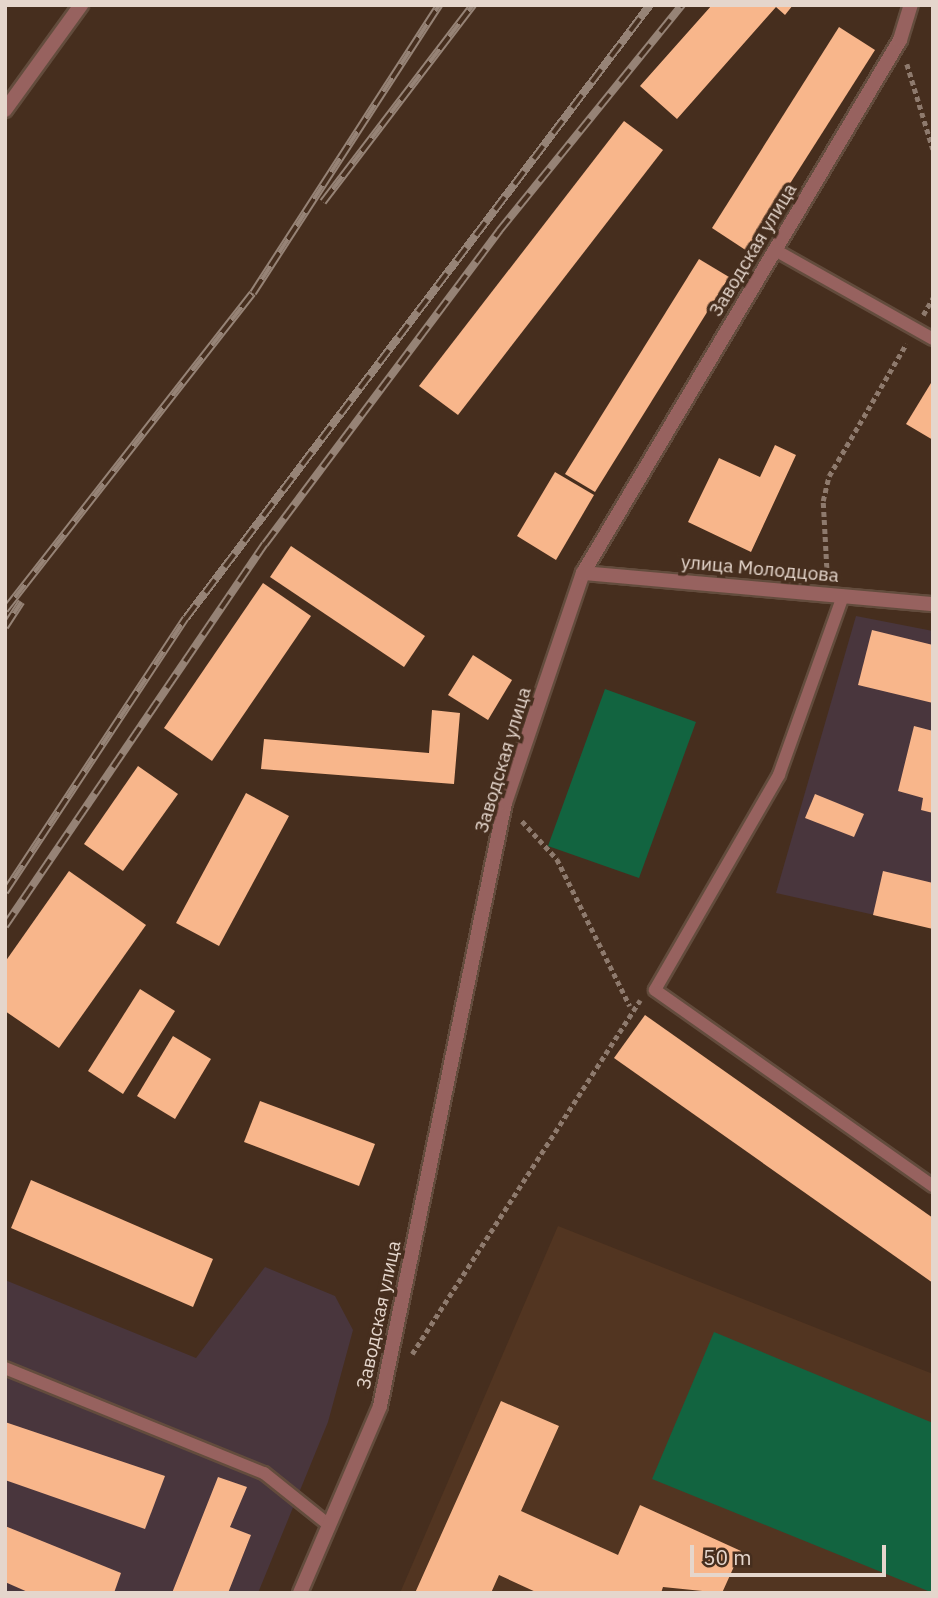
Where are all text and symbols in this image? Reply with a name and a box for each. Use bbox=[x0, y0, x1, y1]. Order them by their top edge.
street label: Заводская улица bbox=[704, 179, 802, 321]
street label: улица Молодцова bbox=[680, 551, 840, 587]
street label: Заводская улица bbox=[470, 684, 536, 836]
street label: Заводская улица bbox=[352, 1239, 406, 1391]
scale bar bbox=[693, 1532, 889, 1576]
text: 50 m bbox=[703, 1543, 752, 1571]

